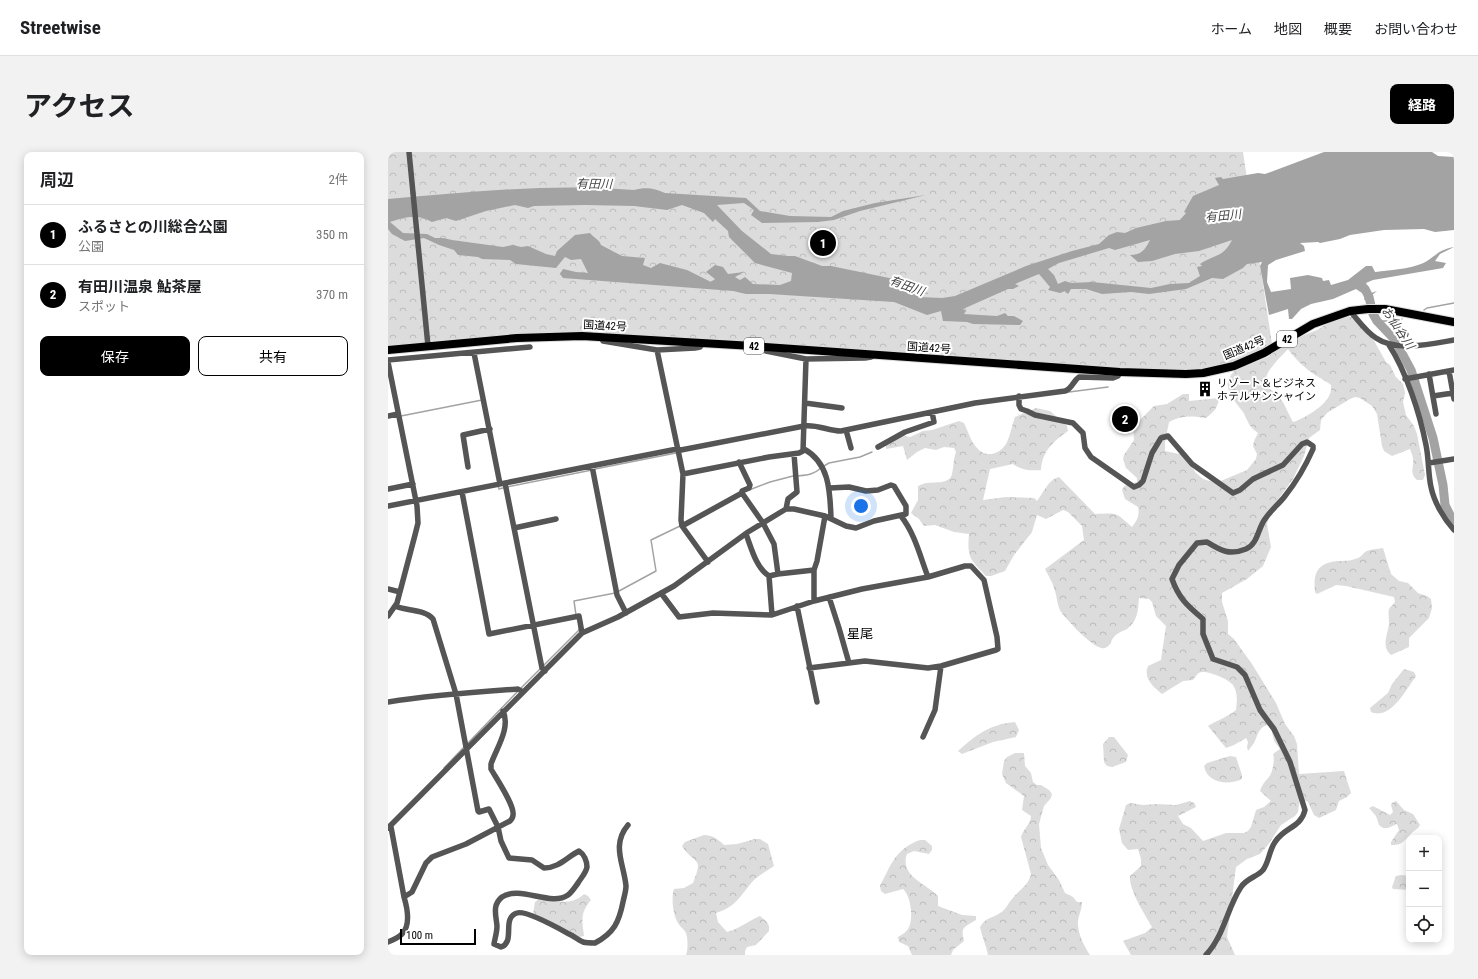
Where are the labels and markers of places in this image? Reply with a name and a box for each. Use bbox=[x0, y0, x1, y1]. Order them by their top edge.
pin: 1 bbox=[810, 228, 836, 258]
place label: リゾート＆ビジネス ホテルサンシャイン bbox=[1217, 377, 1316, 403]
building icon: リゾート＆ビジネス ホテルサンシャイン bbox=[1196, 380, 1214, 398]
pin: 2 bbox=[1112, 404, 1138, 434]

